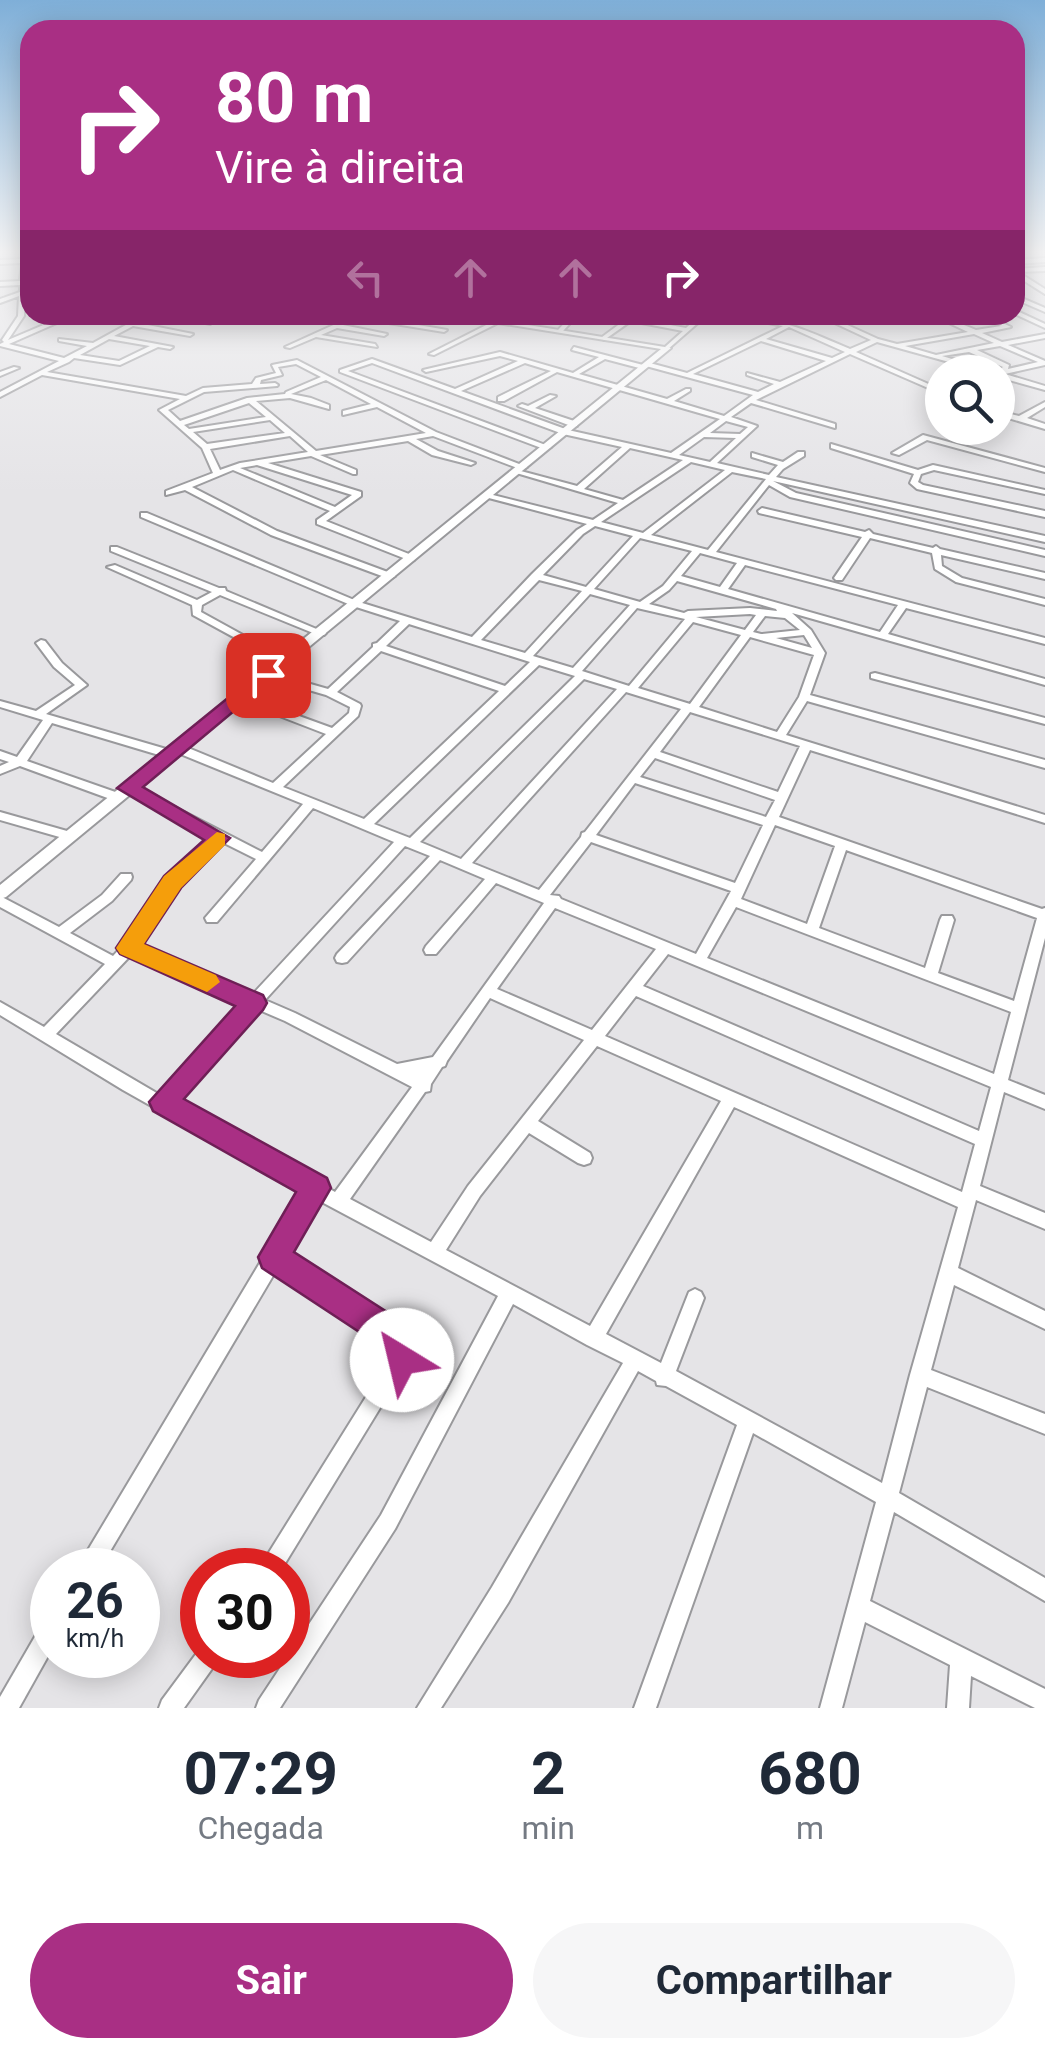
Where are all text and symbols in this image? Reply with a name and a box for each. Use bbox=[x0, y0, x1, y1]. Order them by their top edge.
text: 80 m bbox=[215, 57, 373, 139]
icon: right bbox=[50, 60, 180, 190]
text: Vire à direita bbox=[215, 141, 465, 194]
icon: left bbox=[338, 250, 393, 305]
icon: ahead bbox=[443, 250, 498, 305]
icon: ahead bbox=[548, 250, 603, 305]
icon: right bbox=[653, 250, 708, 305]
map controls bbox=[925, 355, 1015, 445]
button: search bbox=[925, 355, 1015, 445]
pin bbox=[226, 633, 311, 718]
icon: arrive bbox=[241, 648, 296, 703]
position arrow bbox=[350, 1308, 454, 1412]
speed limit sign: 30 bbox=[180, 1548, 310, 1678]
text: 26 bbox=[66, 1572, 124, 1630]
text: km/h bbox=[66, 1624, 124, 1653]
text: 07:29 bbox=[183, 1738, 338, 1809]
text: 2 bbox=[531, 1738, 565, 1809]
text: 680 bbox=[758, 1738, 862, 1809]
text: Chegada bbox=[198, 1809, 324, 1847]
text: min bbox=[521, 1809, 575, 1847]
text: m bbox=[796, 1809, 824, 1847]
button: Sair bbox=[30, 1923, 513, 2038]
button: Compartilhar bbox=[533, 1923, 1015, 2038]

